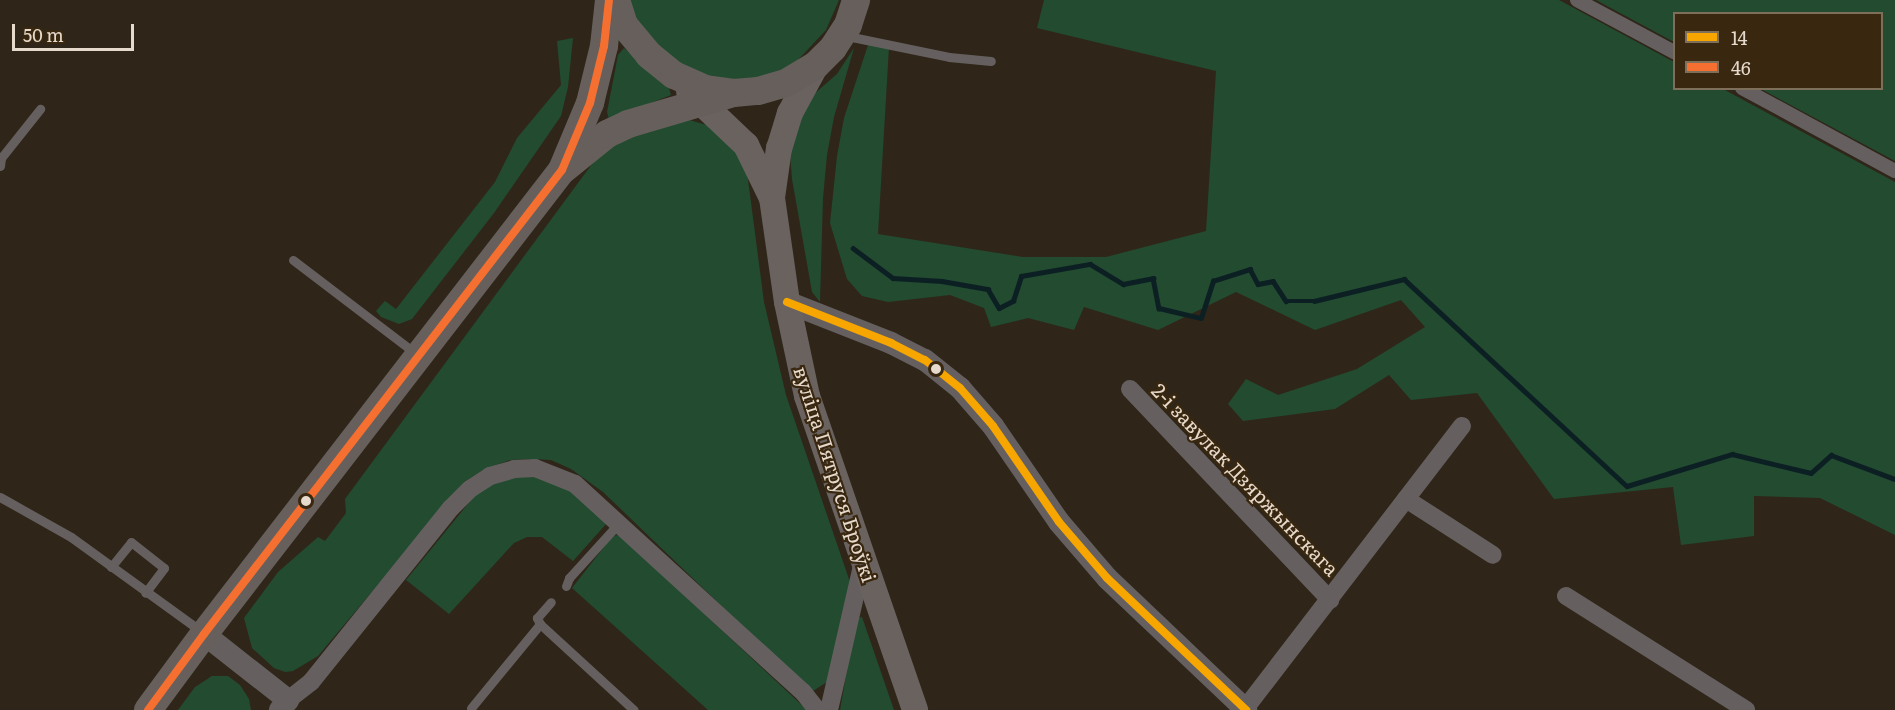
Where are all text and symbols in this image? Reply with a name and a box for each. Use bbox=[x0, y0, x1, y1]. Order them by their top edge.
scale bar bbox=[15, 12, 136, 50]
legend bbox=[1673, 12, 1883, 90]
text: 50 m bbox=[23, 21, 64, 48]
text: 14 bbox=[1731, 24, 1748, 51]
text: 46 bbox=[1731, 54, 1751, 81]
street label: вуліца Пятруся Броўкі bbox=[790, 363, 882, 585]
unlabelled marker bbox=[930, 363, 942, 375]
street label: 2-і завулак Дзяржынскага bbox=[1148, 378, 1344, 580]
unlabelled marker bbox=[300, 495, 312, 507]

